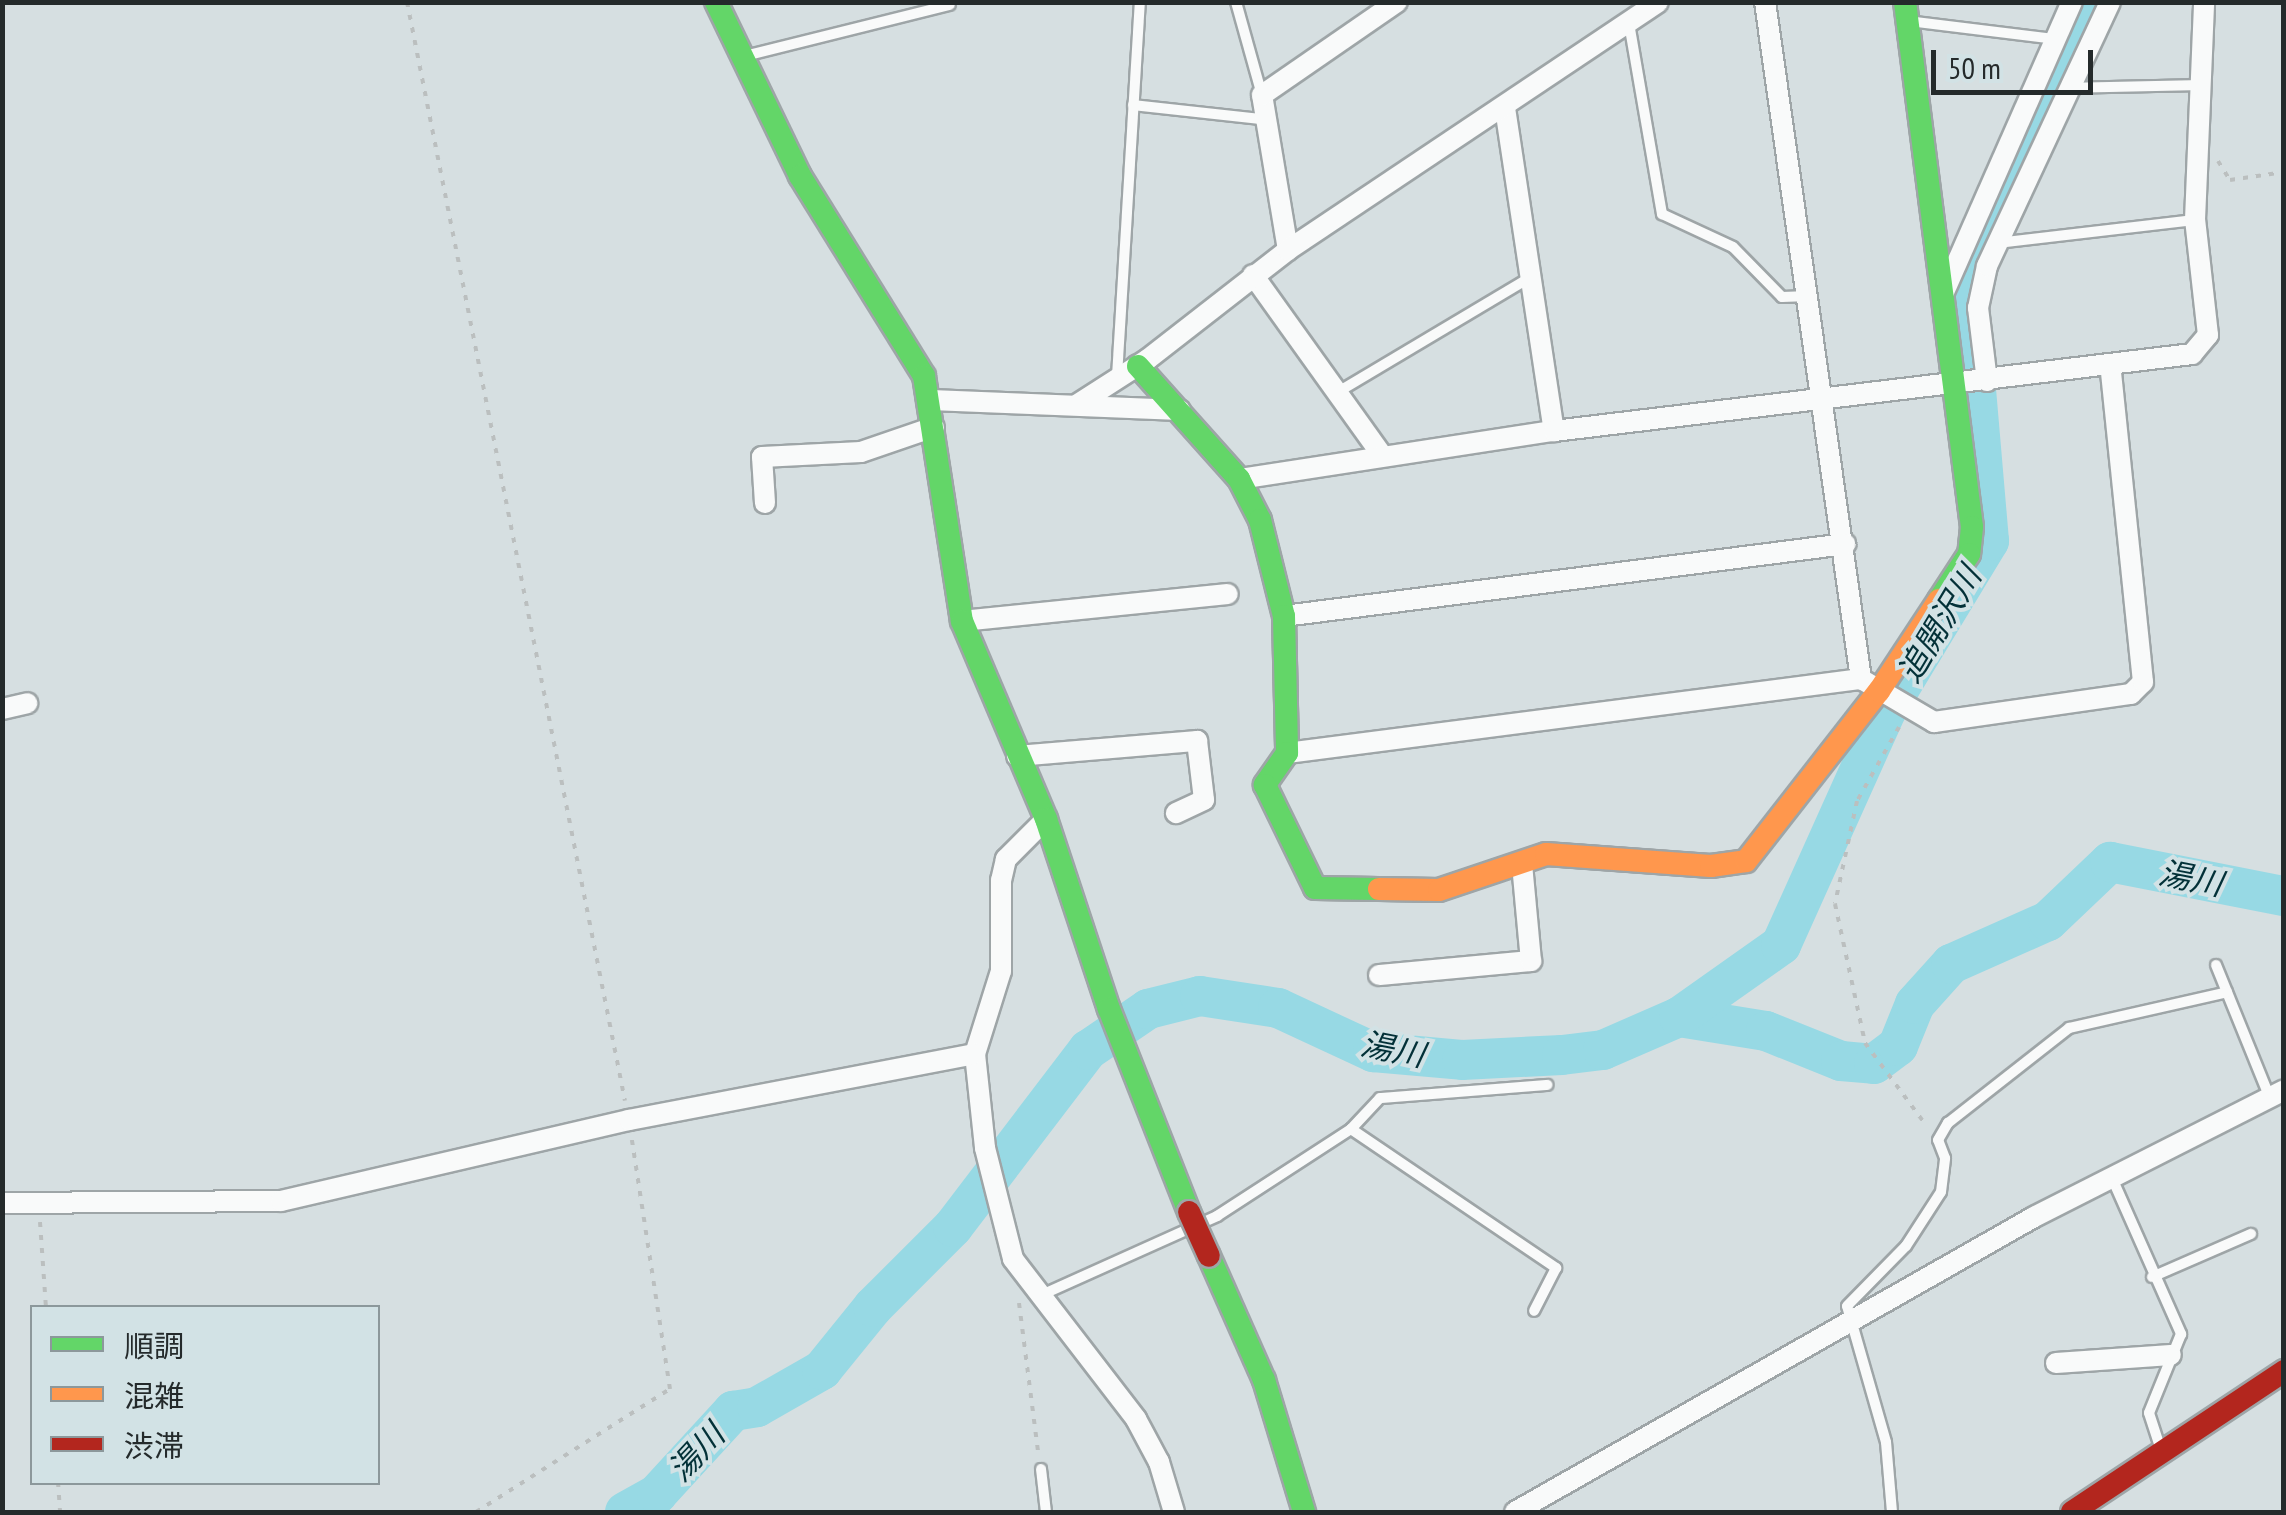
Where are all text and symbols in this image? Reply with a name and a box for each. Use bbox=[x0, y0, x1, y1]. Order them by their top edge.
scale bar bbox=[1936, 30, 2098, 92]
text: 50 m bbox=[1948, 48, 2001, 87]
water label: 追開沢川 bbox=[1890, 559, 1988, 689]
water label: 湯川 bbox=[2156, 853, 2226, 903]
water label: 湯川 bbox=[1358, 1024, 1428, 1074]
legend bbox=[30, 1305, 380, 1485]
text: 順調 bbox=[124, 1326, 184, 1365]
text: 混雑 bbox=[124, 1376, 184, 1415]
water label: 湯川 bbox=[660, 1416, 732, 1488]
text: 渋滞 bbox=[124, 1426, 184, 1465]

